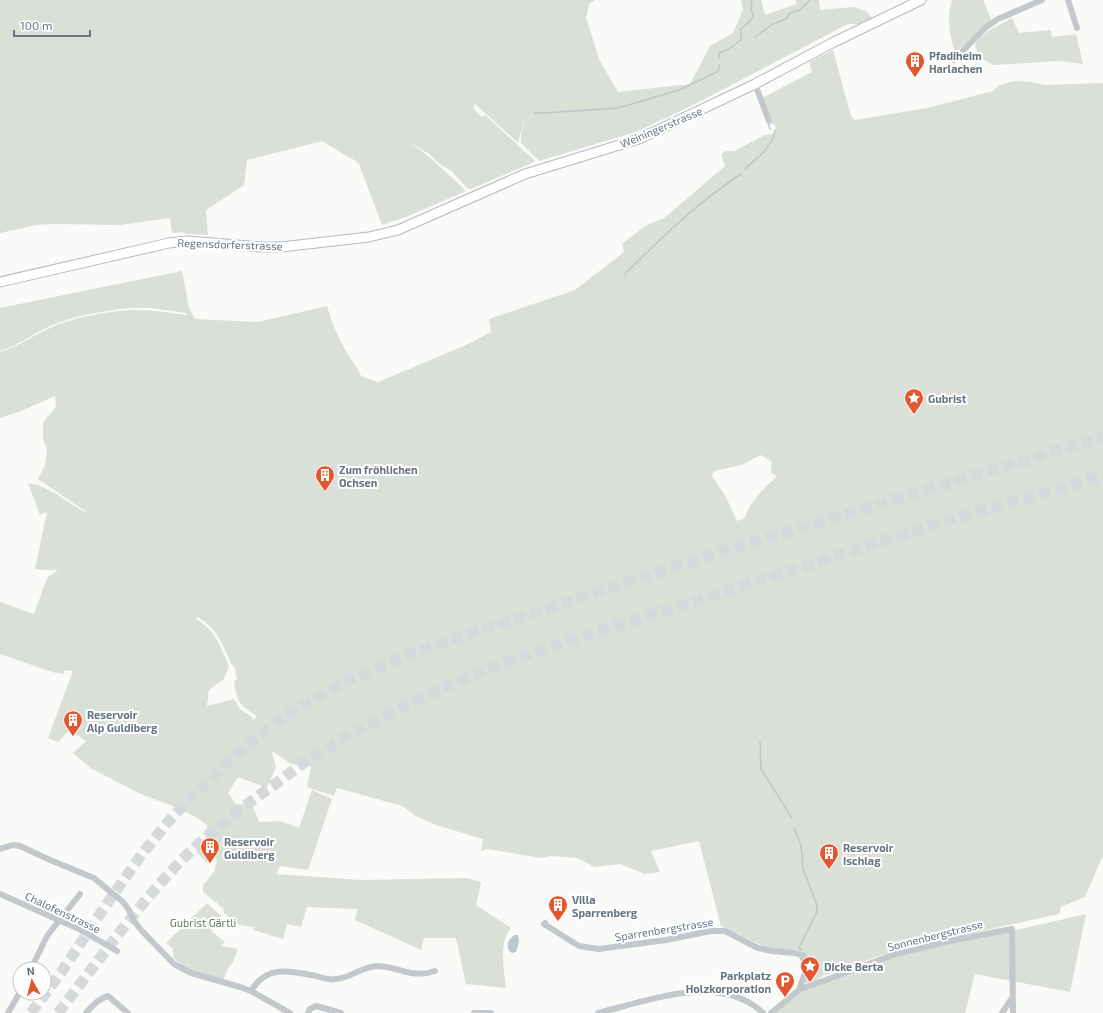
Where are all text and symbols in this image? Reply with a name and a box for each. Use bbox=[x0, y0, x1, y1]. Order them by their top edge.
scale bar bbox=[14, 12, 90, 38]
text: 100 m bbox=[20, 18, 52, 32]
place label: Pfadiheim Harlachen bbox=[929, 49, 982, 75]
building icon: Pfadiheim Harlachen bbox=[904, 50, 926, 78]
street label: Weiningerstrasse bbox=[618, 104, 704, 150]
street label: Regensdorferstrasse bbox=[177, 236, 283, 252]
place icon: Gubrist bbox=[903, 387, 925, 415]
place label: Gubrist bbox=[928, 392, 967, 405]
place label: Zum fröhlichen Ochsen bbox=[339, 463, 418, 489]
building icon: Zum fröhlichen Ochsen bbox=[314, 464, 336, 492]
place label: Reservoir Alp Guldiberg bbox=[87, 708, 158, 734]
building icon: Reservoir Alp Guldiberg bbox=[62, 709, 84, 737]
place label: Reservoir Guldiberg bbox=[224, 835, 275, 861]
building icon: Reservoir Guldiberg bbox=[199, 836, 221, 864]
place label: Reservoir Ischlag bbox=[843, 841, 894, 867]
building icon: Reservoir Ischlag bbox=[818, 842, 840, 870]
street label: Chalofenstrasse bbox=[23, 889, 103, 935]
place label: Villa Sparrenberg bbox=[572, 893, 638, 919]
building icon: Villa Sparrenberg bbox=[547, 894, 569, 922]
street label: Sparrenbergstrasse bbox=[614, 915, 714, 943]
park label: Gubrist Gärtli bbox=[170, 916, 236, 929]
street label: Sonnenbergstrasse bbox=[886, 917, 984, 953]
place icon: Dicke Berta bbox=[799, 955, 821, 983]
place label: Dicke Berta bbox=[824, 960, 883, 973]
north arrow bbox=[12, 961, 52, 1001]
text: N bbox=[26, 964, 36, 978]
place label: Parkplatz Holzkorporation bbox=[686, 969, 771, 995]
parking icon: Parkplatz Holzkorporation bbox=[774, 970, 796, 998]

